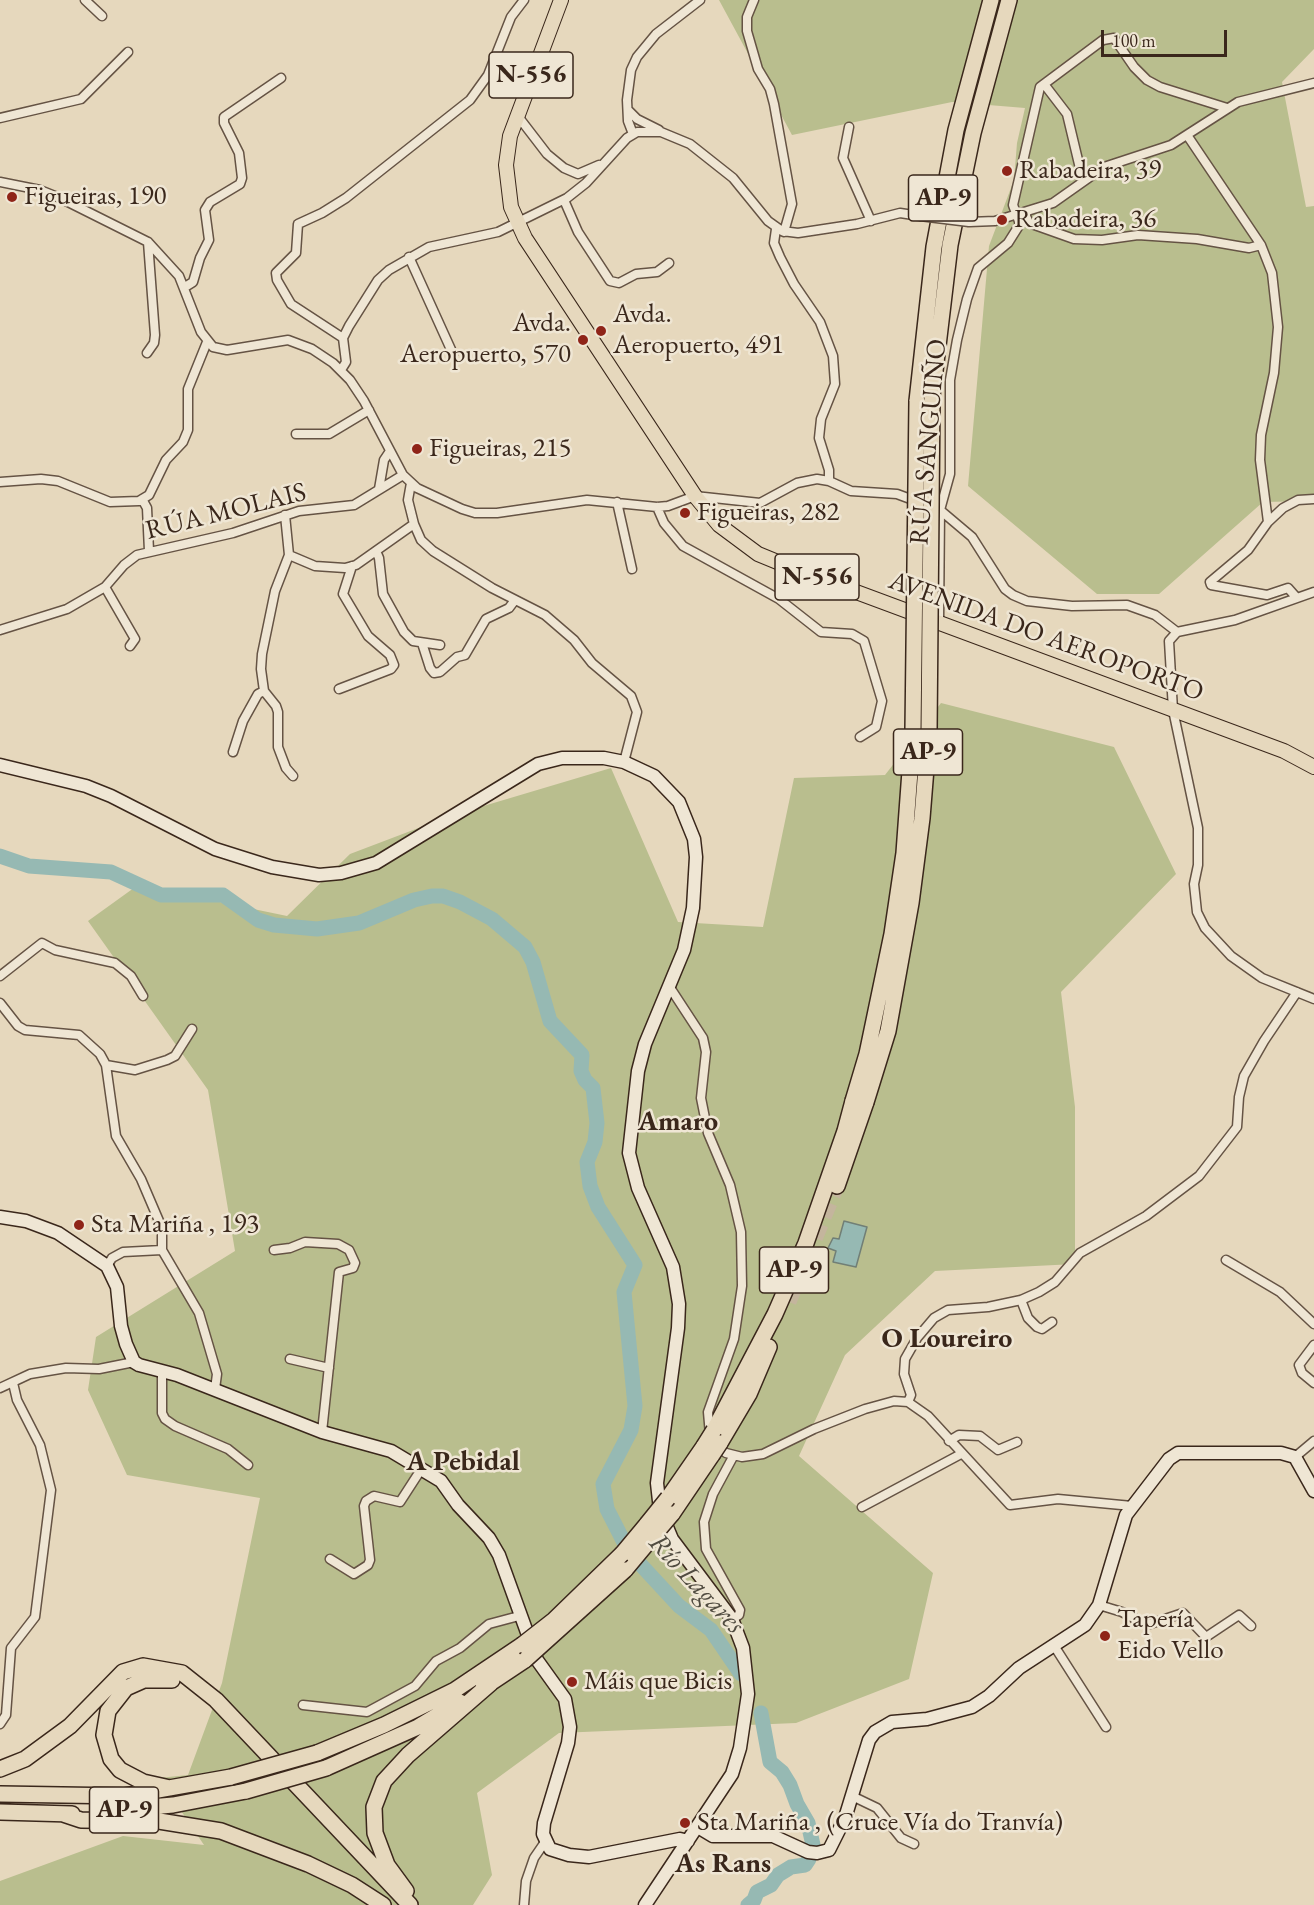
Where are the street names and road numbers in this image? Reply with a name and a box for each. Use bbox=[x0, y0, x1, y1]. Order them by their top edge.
road number: N-556 bbox=[489, 52, 573, 98]
road number: AP-9 bbox=[908, 175, 978, 221]
street label: RÚA SANGUIÑO bbox=[904, 338, 954, 546]
street label: RÚA MOLAIS bbox=[142, 476, 310, 548]
road number: N-556 bbox=[775, 554, 859, 600]
street label: AVENIDA DO AEROPORTO bbox=[884, 565, 1208, 709]
road number: AP-9 bbox=[894, 729, 962, 775]
road number: AP-9 bbox=[760, 1247, 828, 1293]
road number: AP-9 bbox=[90, 1787, 158, 1833]

